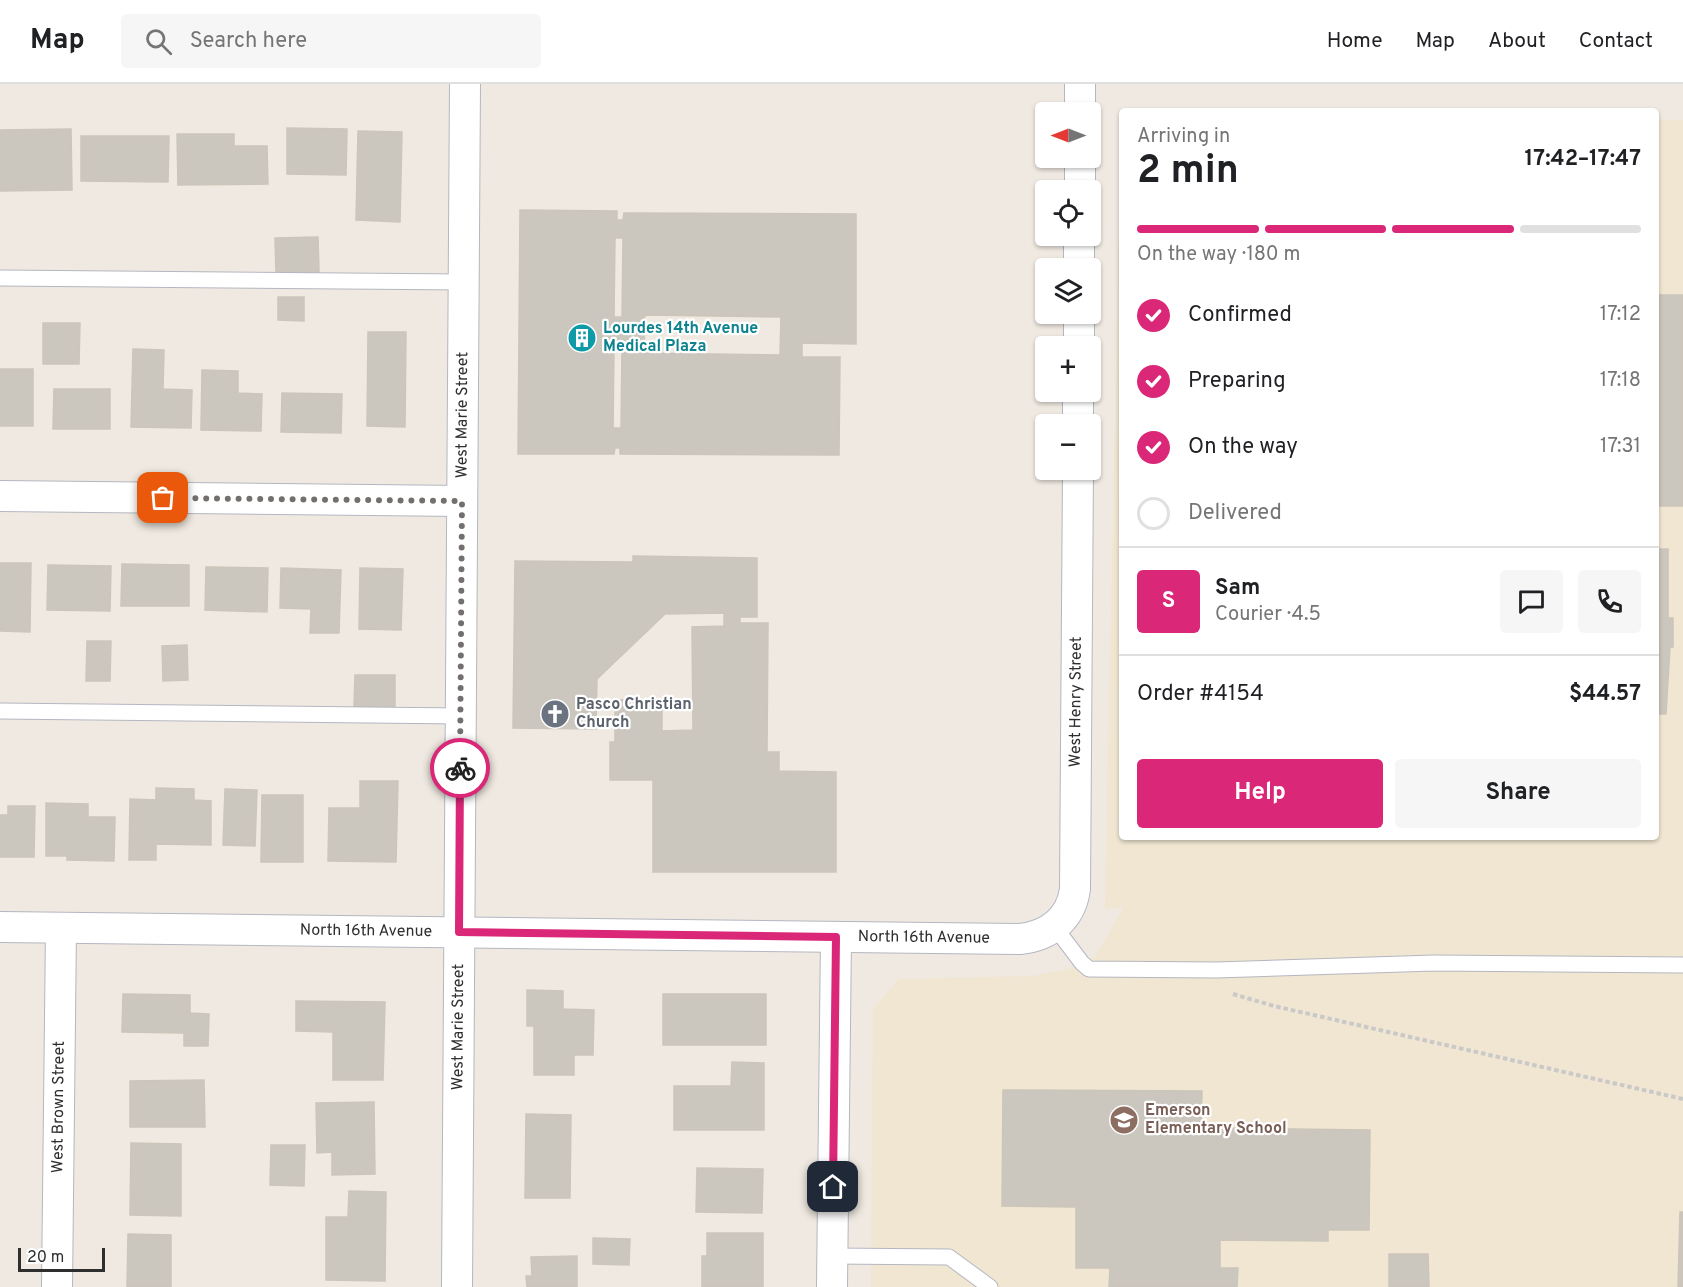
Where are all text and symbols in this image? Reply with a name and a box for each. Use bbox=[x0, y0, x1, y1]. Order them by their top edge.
search box bbox=[121, 14, 541, 68]
text: Map bbox=[30, 23, 85, 59]
icon: search bbox=[142, 25, 175, 58]
text: Search here bbox=[190, 28, 307, 55]
text: Home bbox=[1327, 28, 1383, 55]
text: Map bbox=[1416, 28, 1455, 55]
text: About bbox=[1488, 28, 1546, 55]
text: Contact bbox=[1579, 28, 1653, 55]
north arrow bbox=[1035, 102, 1101, 168]
map controls bbox=[1035, 102, 1101, 480]
text: Arriving in bbox=[1137, 124, 1230, 150]
text: 17:42–17:47 bbox=[1525, 146, 1641, 173]
text: 2 min bbox=[1137, 148, 1239, 197]
button: locate bbox=[1035, 180, 1101, 246]
text: On the way · 180 m bbox=[1137, 242, 1300, 268]
button: layers bbox=[1035, 258, 1101, 324]
icon: check bbox=[1137, 299, 1170, 332]
text: Confirmed bbox=[1188, 302, 1292, 329]
text: 17:12 bbox=[1600, 302, 1641, 328]
place label: Lourdes 14th Avenue Medical Plaza bbox=[603, 319, 758, 357]
building icon: Lourdes 14th Avenue Medical Plaza bbox=[566, 322, 598, 354]
button: + bbox=[1035, 336, 1101, 402]
street label: West Marie Street bbox=[452, 352, 473, 478]
icon: check bbox=[1137, 365, 1170, 398]
text: Preparing bbox=[1188, 368, 1286, 395]
text: 17:18 bbox=[1600, 368, 1641, 394]
button: − bbox=[1035, 414, 1101, 480]
icon: check bbox=[1137, 431, 1170, 464]
text: On the way bbox=[1188, 434, 1298, 461]
text: 17:31 bbox=[1600, 434, 1641, 460]
pin bbox=[137, 472, 188, 523]
icon: bag bbox=[146, 481, 179, 514]
text: Delivered bbox=[1188, 500, 1282, 527]
button: chat bbox=[1500, 570, 1563, 633]
button: phone bbox=[1578, 570, 1641, 633]
text: Sam bbox=[1215, 575, 1260, 602]
text: S bbox=[1162, 588, 1175, 615]
text: Courier · 4.5 bbox=[1215, 602, 1321, 628]
street label: West Henry Street bbox=[1066, 636, 1087, 767]
text: Order #4154 bbox=[1137, 681, 1264, 708]
text: $44.57 bbox=[1569, 681, 1641, 708]
place label: Pasco Christian Church bbox=[576, 695, 692, 733]
church icon: Pasco Christian Church bbox=[539, 698, 571, 730]
courier bbox=[430, 738, 490, 798]
icon: bike bbox=[444, 752, 477, 785]
button: Help bbox=[1137, 759, 1383, 828]
button: Share bbox=[1395, 759, 1641, 828]
street label: North 16th Avenue bbox=[300, 921, 432, 942]
street label: North 16th Avenue bbox=[858, 927, 990, 949]
street label: West Marie Street bbox=[448, 964, 469, 1090]
street label: West Brown Street bbox=[48, 1041, 70, 1173]
place label: Emerson Elementary School bbox=[1145, 1101, 1287, 1139]
school or university icon: Emerson Elementary School bbox=[1108, 1104, 1140, 1136]
pin bbox=[807, 1161, 858, 1212]
icon: home bbox=[816, 1170, 849, 1203]
scale bar bbox=[18, 1245, 105, 1272]
text: 20 m bbox=[27, 1248, 64, 1268]

